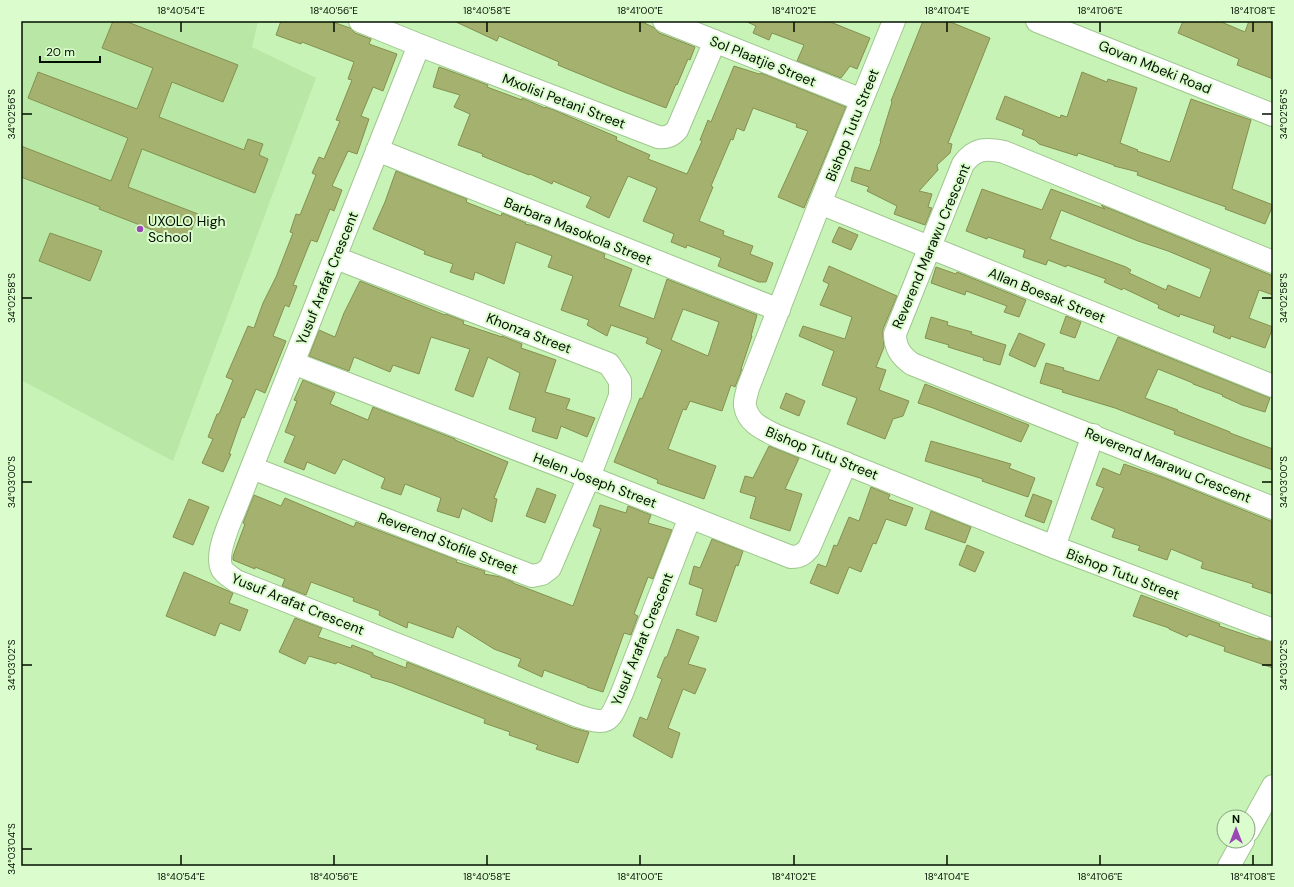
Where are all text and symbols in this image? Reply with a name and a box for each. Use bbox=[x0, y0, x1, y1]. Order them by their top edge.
text: 18°40'54"E bbox=[157, 4, 205, 17]
text: 18°40'56"E bbox=[310, 4, 358, 17]
text: 18°40'58"E bbox=[463, 4, 511, 17]
text: 18°41'00"E bbox=[617, 4, 663, 17]
text: 18°41'02"E bbox=[772, 4, 817, 17]
text: 18°41'04"E bbox=[925, 4, 970, 17]
text: 18°41'06"E bbox=[1077, 4, 1123, 17]
text: 18°41'08"E bbox=[1231, 4, 1276, 17]
street label: Sol Plaatjie Street bbox=[707, 31, 819, 91]
street label: Govan Mbeki Road bbox=[1096, 36, 1214, 98]
scale bar bbox=[40, 38, 100, 64]
text: 20 m bbox=[46, 44, 75, 60]
street label: Bishop Tutu Street bbox=[821, 66, 883, 184]
street label: Mxolisi Petani Street bbox=[500, 69, 628, 133]
text: 34°02'56"S bbox=[5, 89, 18, 139]
text: 34°02'56"S bbox=[1277, 89, 1290, 139]
street label: Reverend Marawu Crescent bbox=[888, 161, 974, 331]
street label: Barbara Masokola Street bbox=[501, 193, 655, 269]
street label: Yusuf Arafat Crescent bbox=[292, 209, 362, 347]
place label: UXOLO High School bbox=[148, 212, 226, 246]
marker: UXOLO High School bbox=[135, 224, 145, 234]
street label: Allan Boesak Street bbox=[986, 263, 1108, 327]
text: 34°02'58"S bbox=[5, 273, 18, 323]
text: 34°02'58"S bbox=[1277, 273, 1290, 323]
street label: Khonza Street bbox=[484, 308, 574, 358]
street label: Bishop Tutu Street bbox=[763, 422, 881, 484]
street label: Reverend Marawu Crescent bbox=[1082, 423, 1254, 507]
street label: Helen Joseph Street bbox=[531, 448, 659, 512]
text: 34°03'00"S bbox=[5, 456, 18, 508]
text: 34°03'00"S bbox=[1277, 456, 1290, 508]
street label: Reverend Stofile Street bbox=[376, 508, 520, 578]
street label: Bishop Tutu Street bbox=[1064, 544, 1182, 604]
street label: Yusuf Arafat Crescent bbox=[229, 569, 367, 639]
street label: Yusuf Arafat Crescent bbox=[607, 570, 677, 708]
text: 34°03'02"S bbox=[5, 639, 18, 690]
text: 34°03'02"S bbox=[1277, 639, 1290, 690]
north arrow bbox=[1216, 809, 1256, 849]
text: N bbox=[1232, 812, 1240, 826]
text: 34°03'04"S bbox=[5, 823, 18, 875]
text: 18°40'54"E bbox=[157, 870, 205, 883]
text: 18°40'56"E bbox=[310, 870, 358, 883]
text: 18°40'58"E bbox=[463, 870, 511, 883]
text: 18°41'00"E bbox=[617, 870, 663, 883]
text: 18°41'02"E bbox=[772, 870, 817, 883]
text: 18°41'04"E bbox=[925, 870, 970, 883]
text: 18°41'06"E bbox=[1077, 870, 1123, 883]
text: 18°41'08"E bbox=[1231, 870, 1276, 883]

